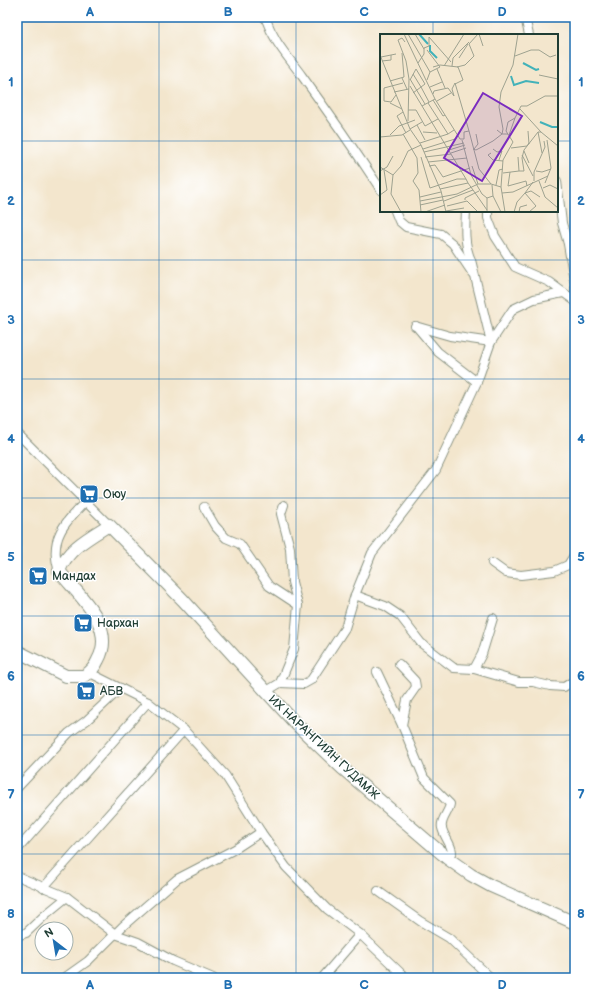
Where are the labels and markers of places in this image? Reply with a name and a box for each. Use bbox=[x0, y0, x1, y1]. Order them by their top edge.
supermarket icon: Оюу bbox=[78, 483, 100, 505]
place label: Оюу bbox=[103, 487, 127, 502]
supermarket icon: Мандах bbox=[27, 565, 49, 587]
place label: Мандах bbox=[52, 569, 96, 584]
supermarket icon: Нархан bbox=[72, 612, 94, 634]
place label: Нархан bbox=[97, 616, 139, 631]
supermarket icon: АБВ bbox=[75, 680, 97, 702]
place label: АБВ bbox=[99, 684, 124, 699]

